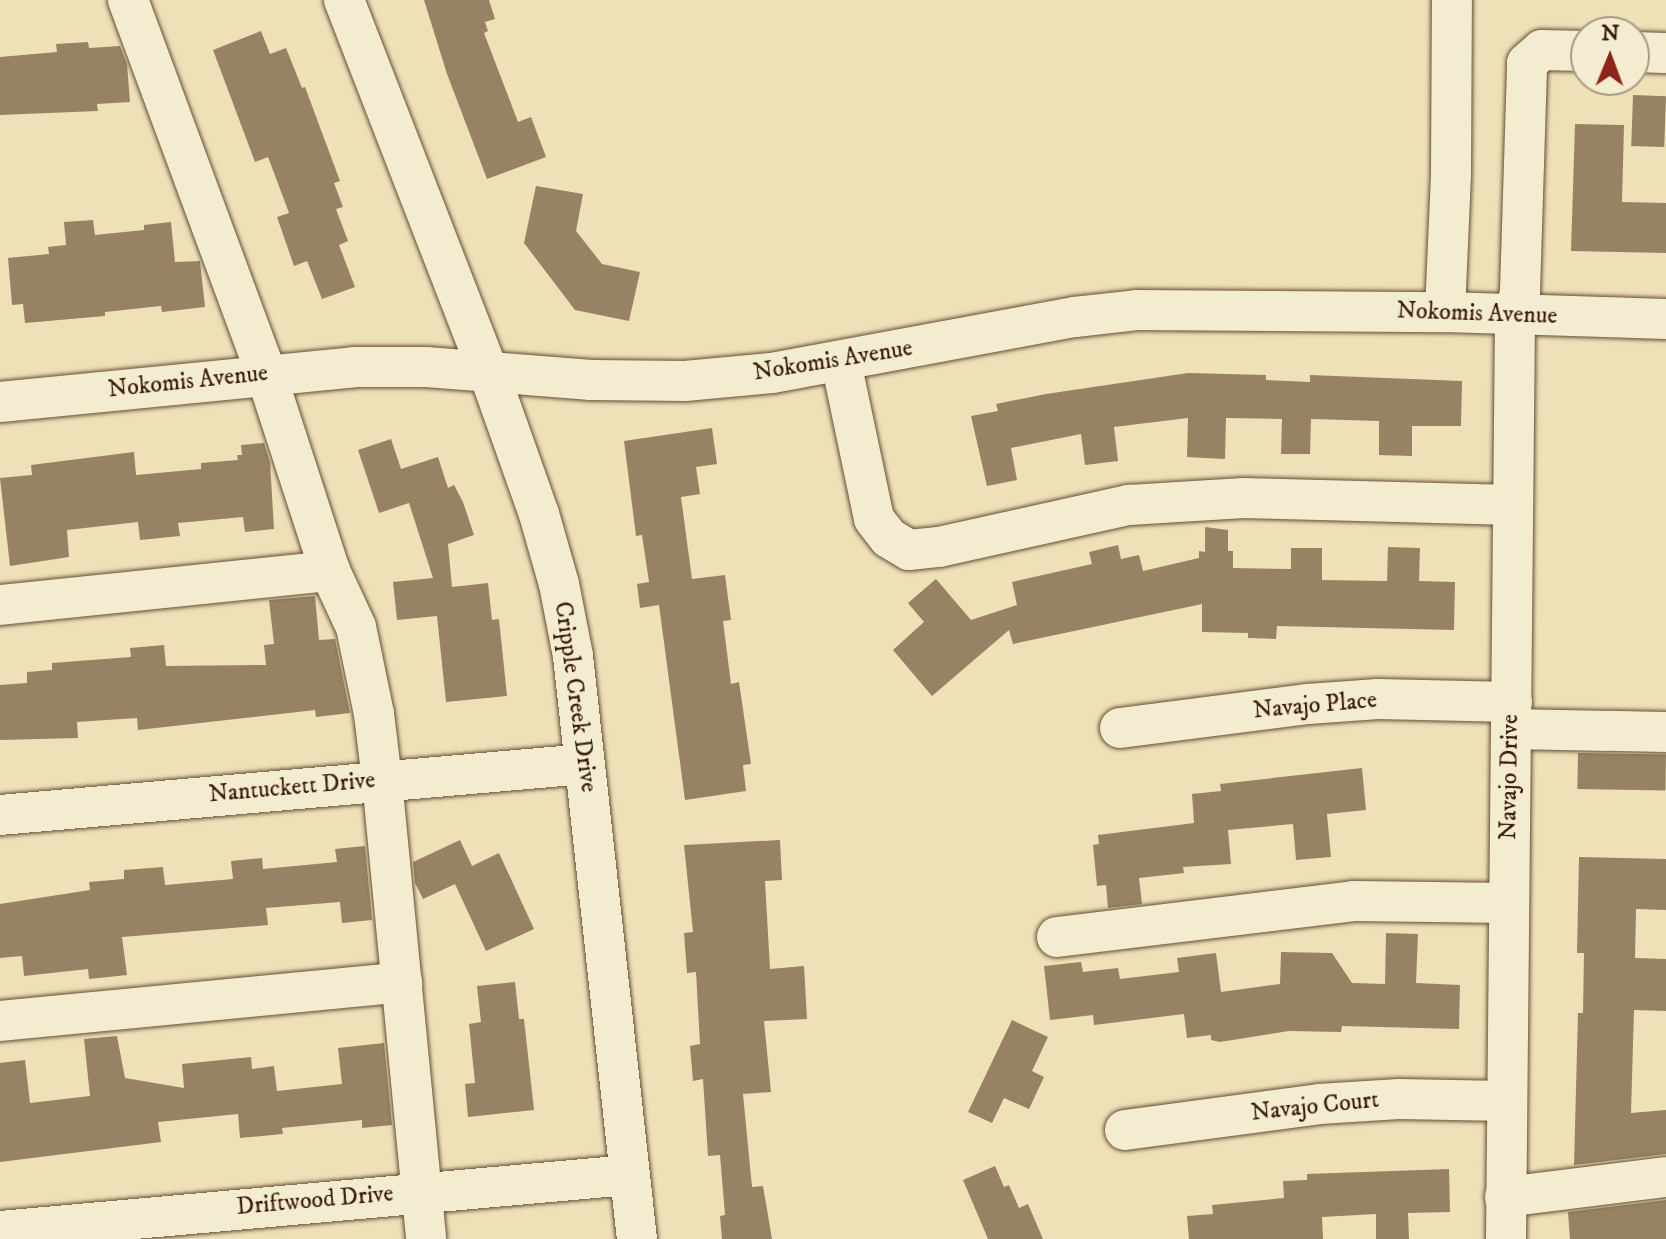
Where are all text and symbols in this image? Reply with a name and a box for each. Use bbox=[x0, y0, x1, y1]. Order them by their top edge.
north arrow bbox=[1570, 16, 1650, 96]
text: N bbox=[1601, 20, 1620, 47]
street label: Nokomis Avenue bbox=[1396, 297, 1558, 331]
street label: Nokomis Avenue bbox=[751, 334, 915, 388]
street label: Nokomis Avenue bbox=[107, 359, 269, 405]
street label: Cripple Creek Drive bbox=[547, 600, 603, 794]
street label: Navajo Place bbox=[1252, 686, 1378, 726]
street label: Navajo Drive bbox=[1495, 714, 1525, 840]
street label: Nantuckett Drive bbox=[208, 766, 376, 810]
street label: Navajo Court bbox=[1250, 1086, 1380, 1128]
street label: Driftwood Drive bbox=[235, 1180, 395, 1222]

